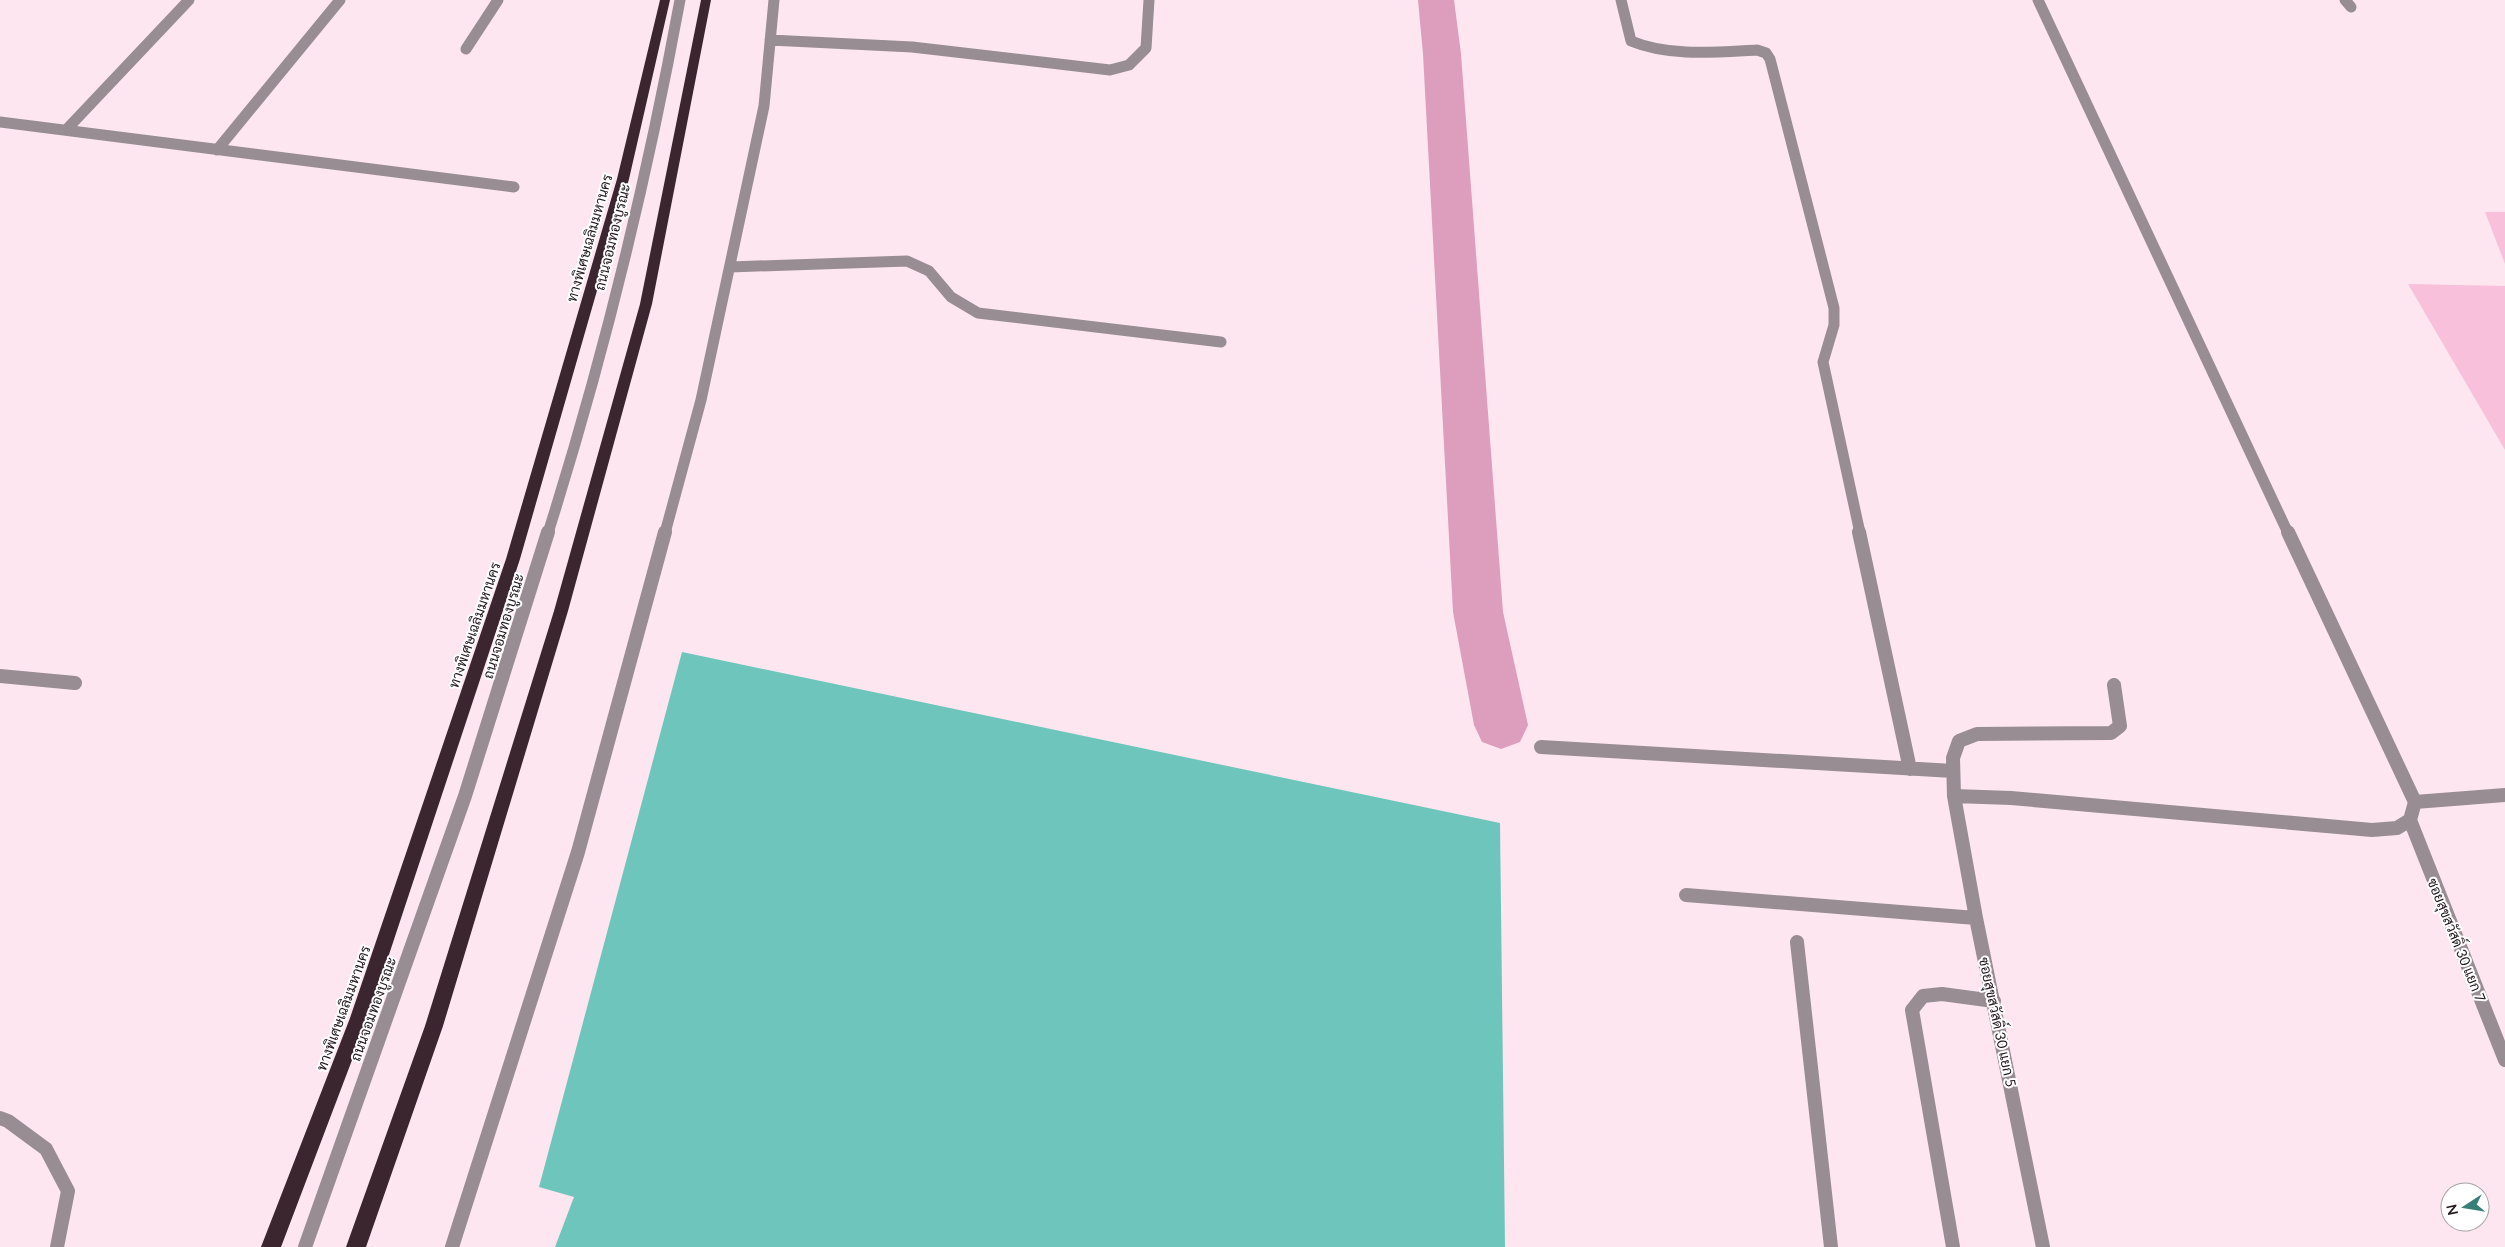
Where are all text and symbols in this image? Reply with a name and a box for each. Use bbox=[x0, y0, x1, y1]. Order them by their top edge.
street label: ทางพิเศษเฉลิมมหานคร bbox=[563, 172, 615, 304]
street label: ถนนจอมทองบูรณะ bbox=[591, 182, 635, 293]
street label: ทางพิเศษเฉลิมมหานคร bbox=[444, 560, 504, 690]
street label: ถนนจอมทองบูรณะ bbox=[479, 571, 529, 681]
street label: ซอยสุขสวัสดิ์ 30 แยก 7 bbox=[2422, 874, 2493, 1005]
street label: ทางพิเศษเฉลิมมหานคร bbox=[312, 943, 374, 1073]
street label: ถนนจอมทองบูรณะ bbox=[346, 955, 402, 1064]
street label: ซอยสุขสวัสดิ์ 30 แยก 5 bbox=[1974, 955, 2023, 1089]
north arrow bbox=[2440, 1182, 2490, 1232]
text: N bbox=[2442, 1203, 2461, 1217]

